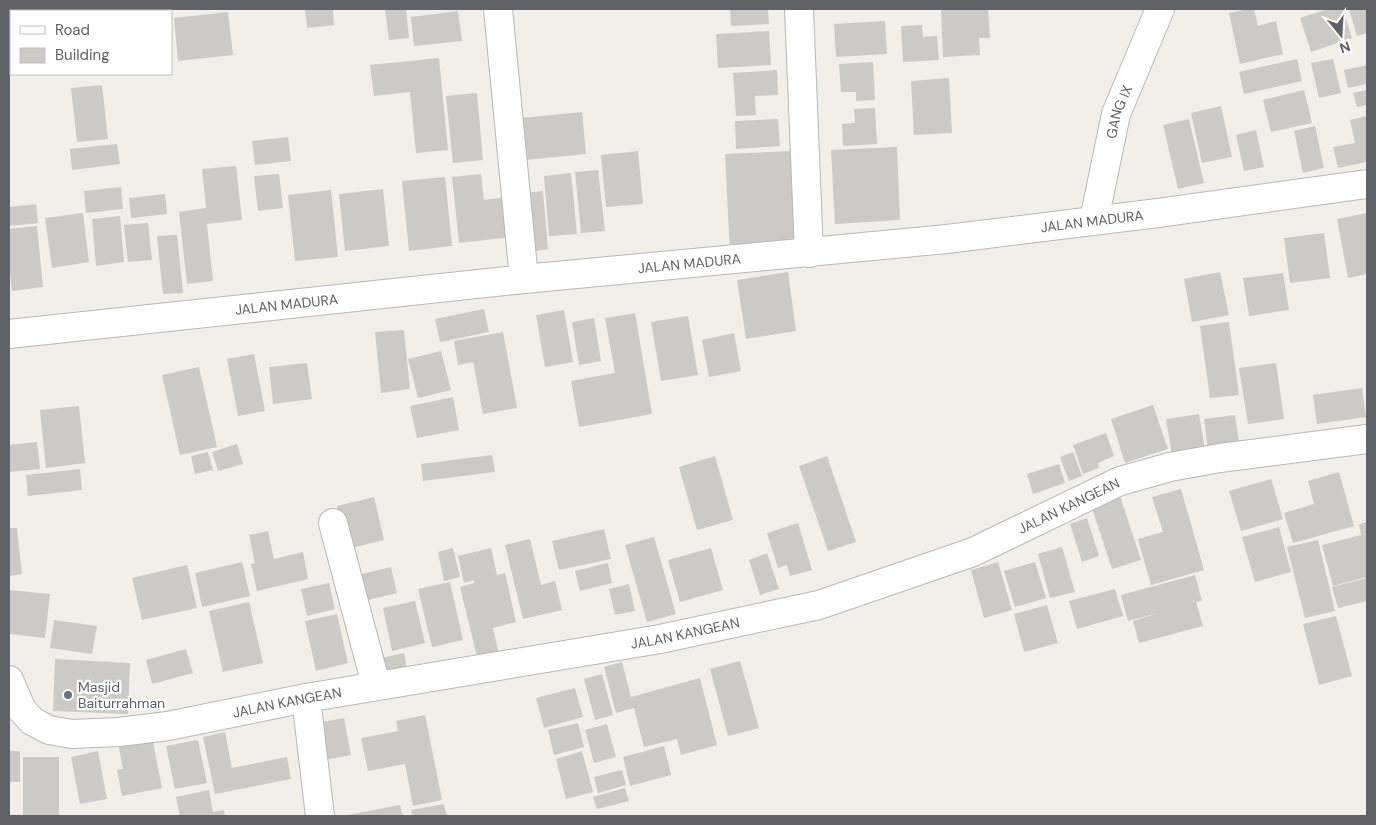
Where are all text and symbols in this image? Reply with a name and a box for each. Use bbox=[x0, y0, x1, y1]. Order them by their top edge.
legend bbox=[10, 10, 172, 75]
north arrow bbox=[1316, 10, 1366, 60]
text: Road bbox=[55, 20, 90, 40]
text: N bbox=[1337, 37, 1353, 58]
text: Building bbox=[55, 45, 110, 65]
street label: GANG IX bbox=[1102, 82, 1136, 140]
street label: JALAN MADURA bbox=[1040, 206, 1145, 236]
street label: JALAN MADURA bbox=[637, 250, 742, 277]
street label: JALAN MADURA bbox=[234, 290, 339, 319]
street label: JALAN KANGEAN bbox=[1015, 474, 1122, 538]
street label: JALAN KANGEAN bbox=[629, 613, 741, 653]
place label: Masjid Baiturrahman bbox=[78, 678, 165, 712]
street label: JALAN KANGEAN bbox=[231, 683, 343, 722]
marker: Masjid Baiturrahman bbox=[62, 689, 74, 701]

